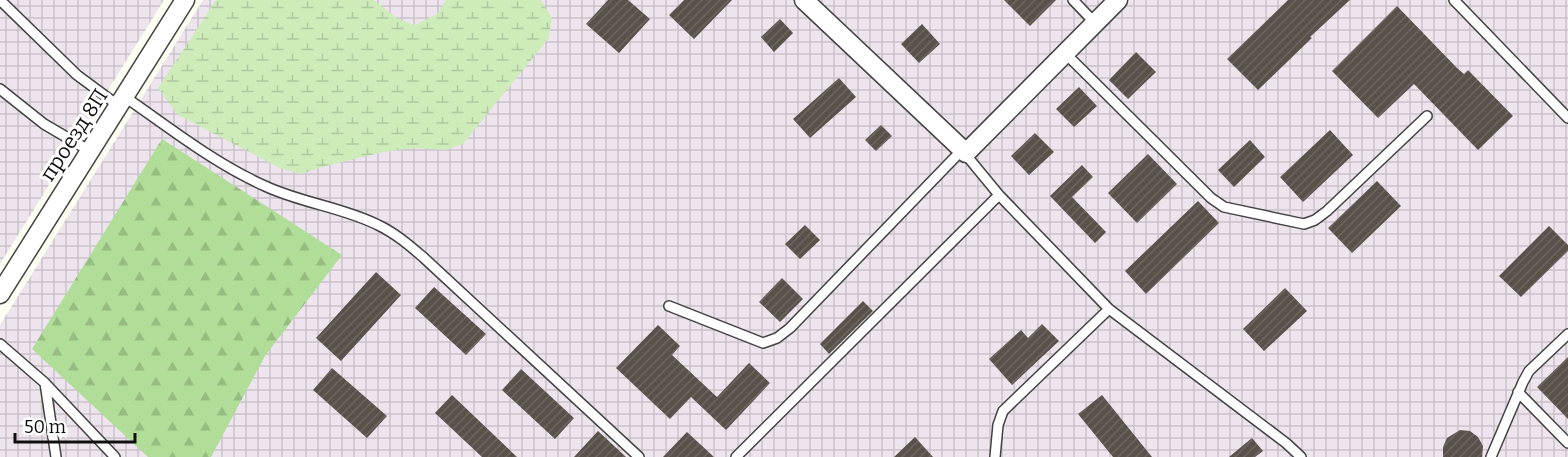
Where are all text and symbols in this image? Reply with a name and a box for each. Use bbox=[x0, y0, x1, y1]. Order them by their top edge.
street label: проезд 8П bbox=[35, 84, 113, 186]
scale bar bbox=[15, 406, 135, 444]
text: 50 m bbox=[24, 416, 66, 438]

